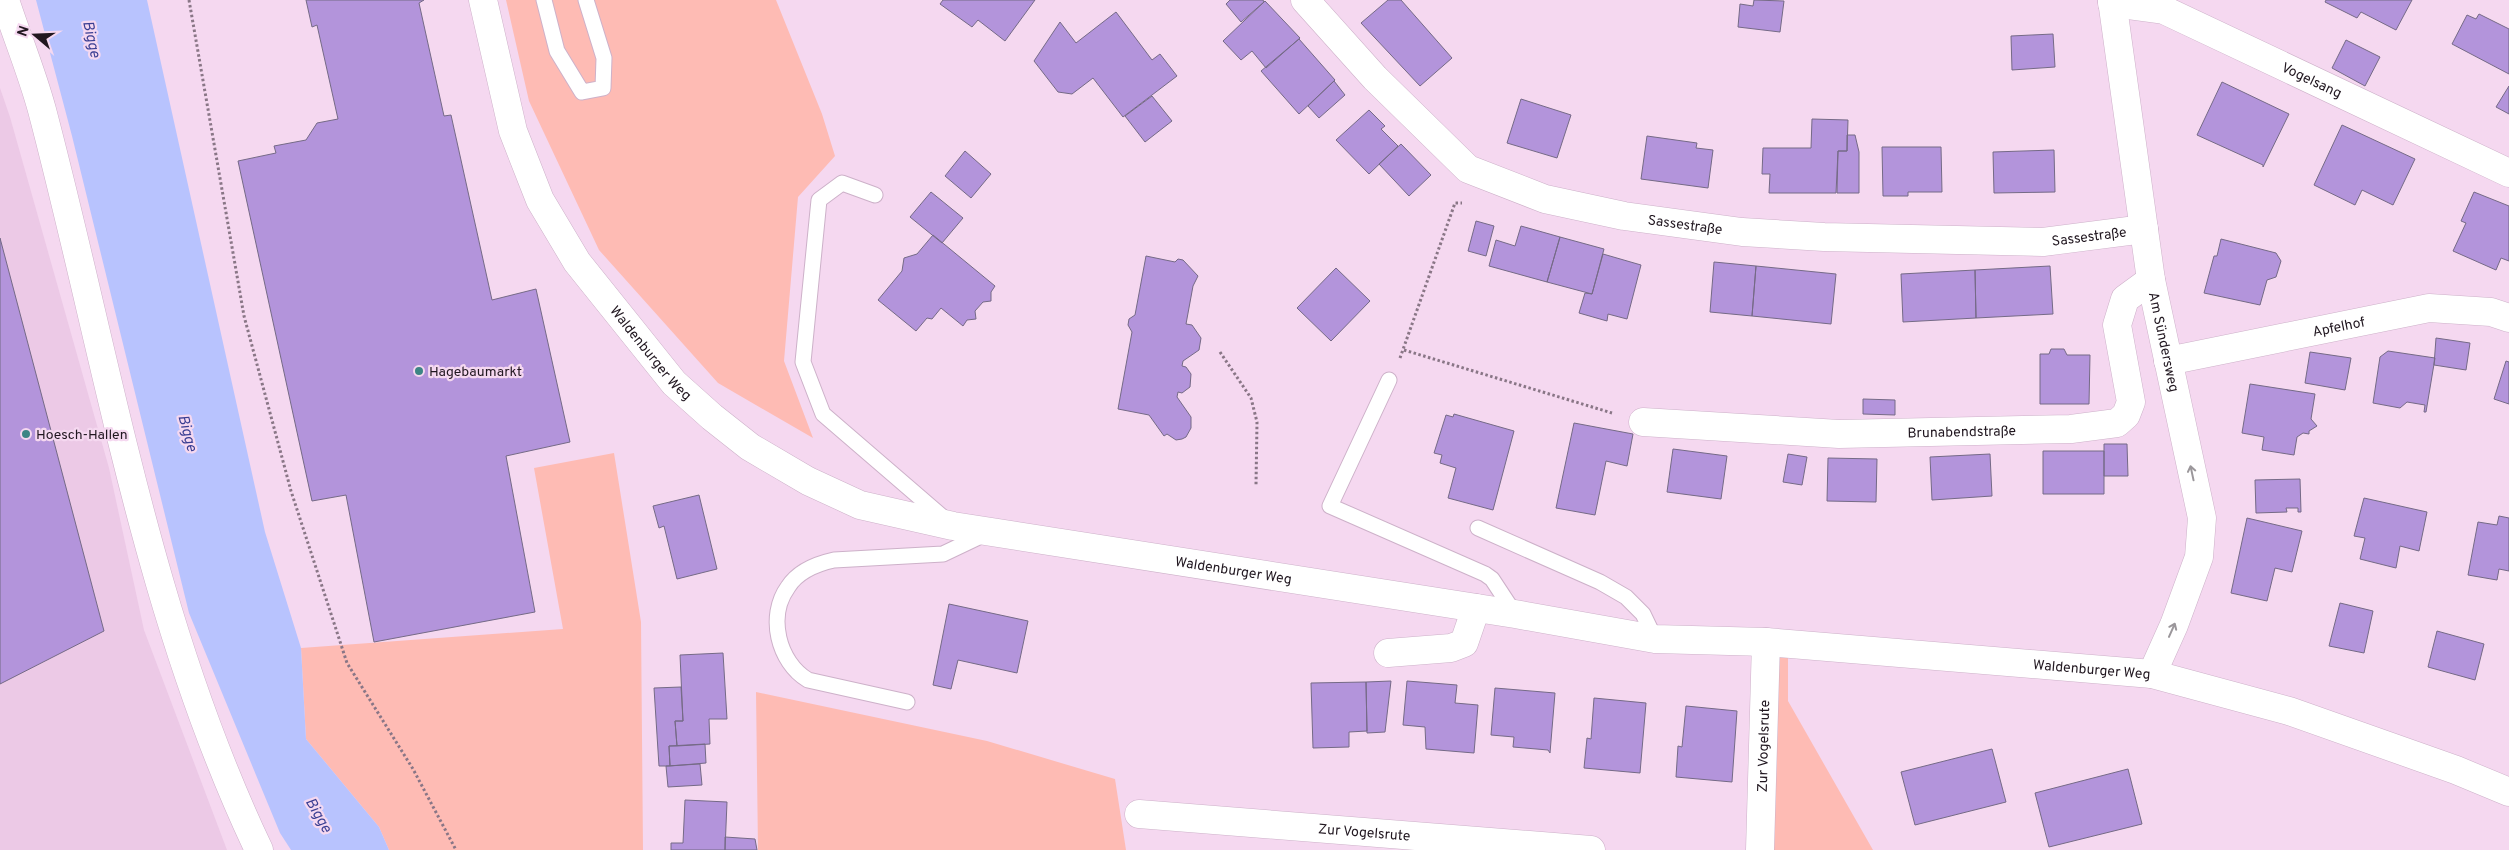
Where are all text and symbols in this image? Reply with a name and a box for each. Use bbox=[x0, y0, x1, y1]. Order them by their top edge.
north arrow bbox=[10, 10, 60, 60]
water label: Bigge bbox=[77, 19, 104, 60]
text: N bbox=[14, 24, 34, 39]
street label: Vogelsang bbox=[2278, 60, 2344, 103]
street label: Sassestraße bbox=[1646, 212, 1723, 239]
street label: Sassestraße bbox=[2051, 224, 2128, 251]
street label: Am Sündersweg bbox=[2144, 291, 2182, 394]
street label: Waldenburger Weg bbox=[606, 303, 695, 405]
street label: Apfelhof bbox=[2311, 314, 2367, 341]
place label: Hagebaumarkt bbox=[429, 364, 522, 381]
marker: Hagebaumarkt bbox=[413, 365, 425, 377]
water label: Bigge bbox=[173, 413, 201, 454]
street label: Brunabendstraße bbox=[1907, 423, 2016, 443]
place label: Hoesch-Hallen bbox=[36, 427, 128, 444]
marker: Hoesch-Hallen bbox=[20, 428, 32, 440]
one-way arrow bbox=[2187, 466, 2196, 482]
street label: Waldenburger Weg bbox=[1174, 554, 1293, 589]
one-way arrow bbox=[2167, 623, 2177, 638]
street label: Waldenburger Weg bbox=[2032, 657, 2151, 684]
street label: Zur Vogelsrute bbox=[1755, 700, 1774, 793]
water label: Bigge bbox=[300, 795, 335, 837]
street label: Zur Vogelsrute bbox=[1317, 821, 1411, 846]

